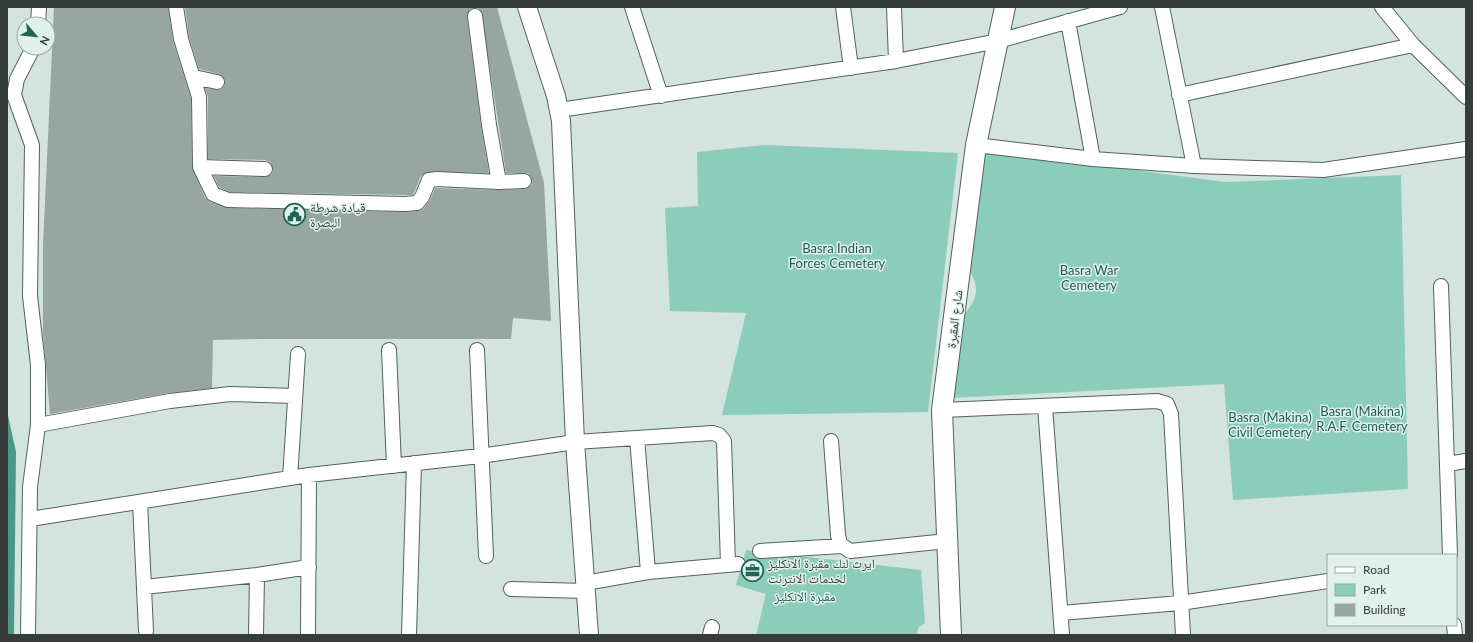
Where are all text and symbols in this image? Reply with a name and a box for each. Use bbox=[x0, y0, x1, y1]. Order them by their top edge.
north arrow bbox=[16, 16, 56, 56]
text: N bbox=[38, 34, 53, 48]
place label: قيادة شرطة البصرة bbox=[310, 199, 366, 231]
public building icon: قيادة شرطة البصرة bbox=[282, 201, 308, 227]
park label: Basra Indian Forces Cemetery bbox=[789, 240, 885, 271]
park label: Basra War Cemetery bbox=[1060, 262, 1119, 293]
street label: شارع المقبرة bbox=[942, 289, 967, 349]
park label: Basra (Makina) R.A.F. Cemetery bbox=[1316, 403, 1408, 434]
park label: Basra (Makina) Civil Cemetery bbox=[1228, 409, 1312, 440]
legend bbox=[1327, 554, 1457, 626]
place label: ايرث لنك مقبرة الانكليز لخدمات الانترنت bbox=[767, 555, 875, 587]
office icon: ايرث لنك مقبرة الانكليز لخدمات الانترنت bbox=[740, 557, 766, 583]
text: Road bbox=[1363, 562, 1390, 577]
text: Park bbox=[1363, 582, 1387, 597]
park label: مقبرة الانكليز bbox=[773, 588, 836, 605]
text: Building bbox=[1363, 602, 1406, 617]

